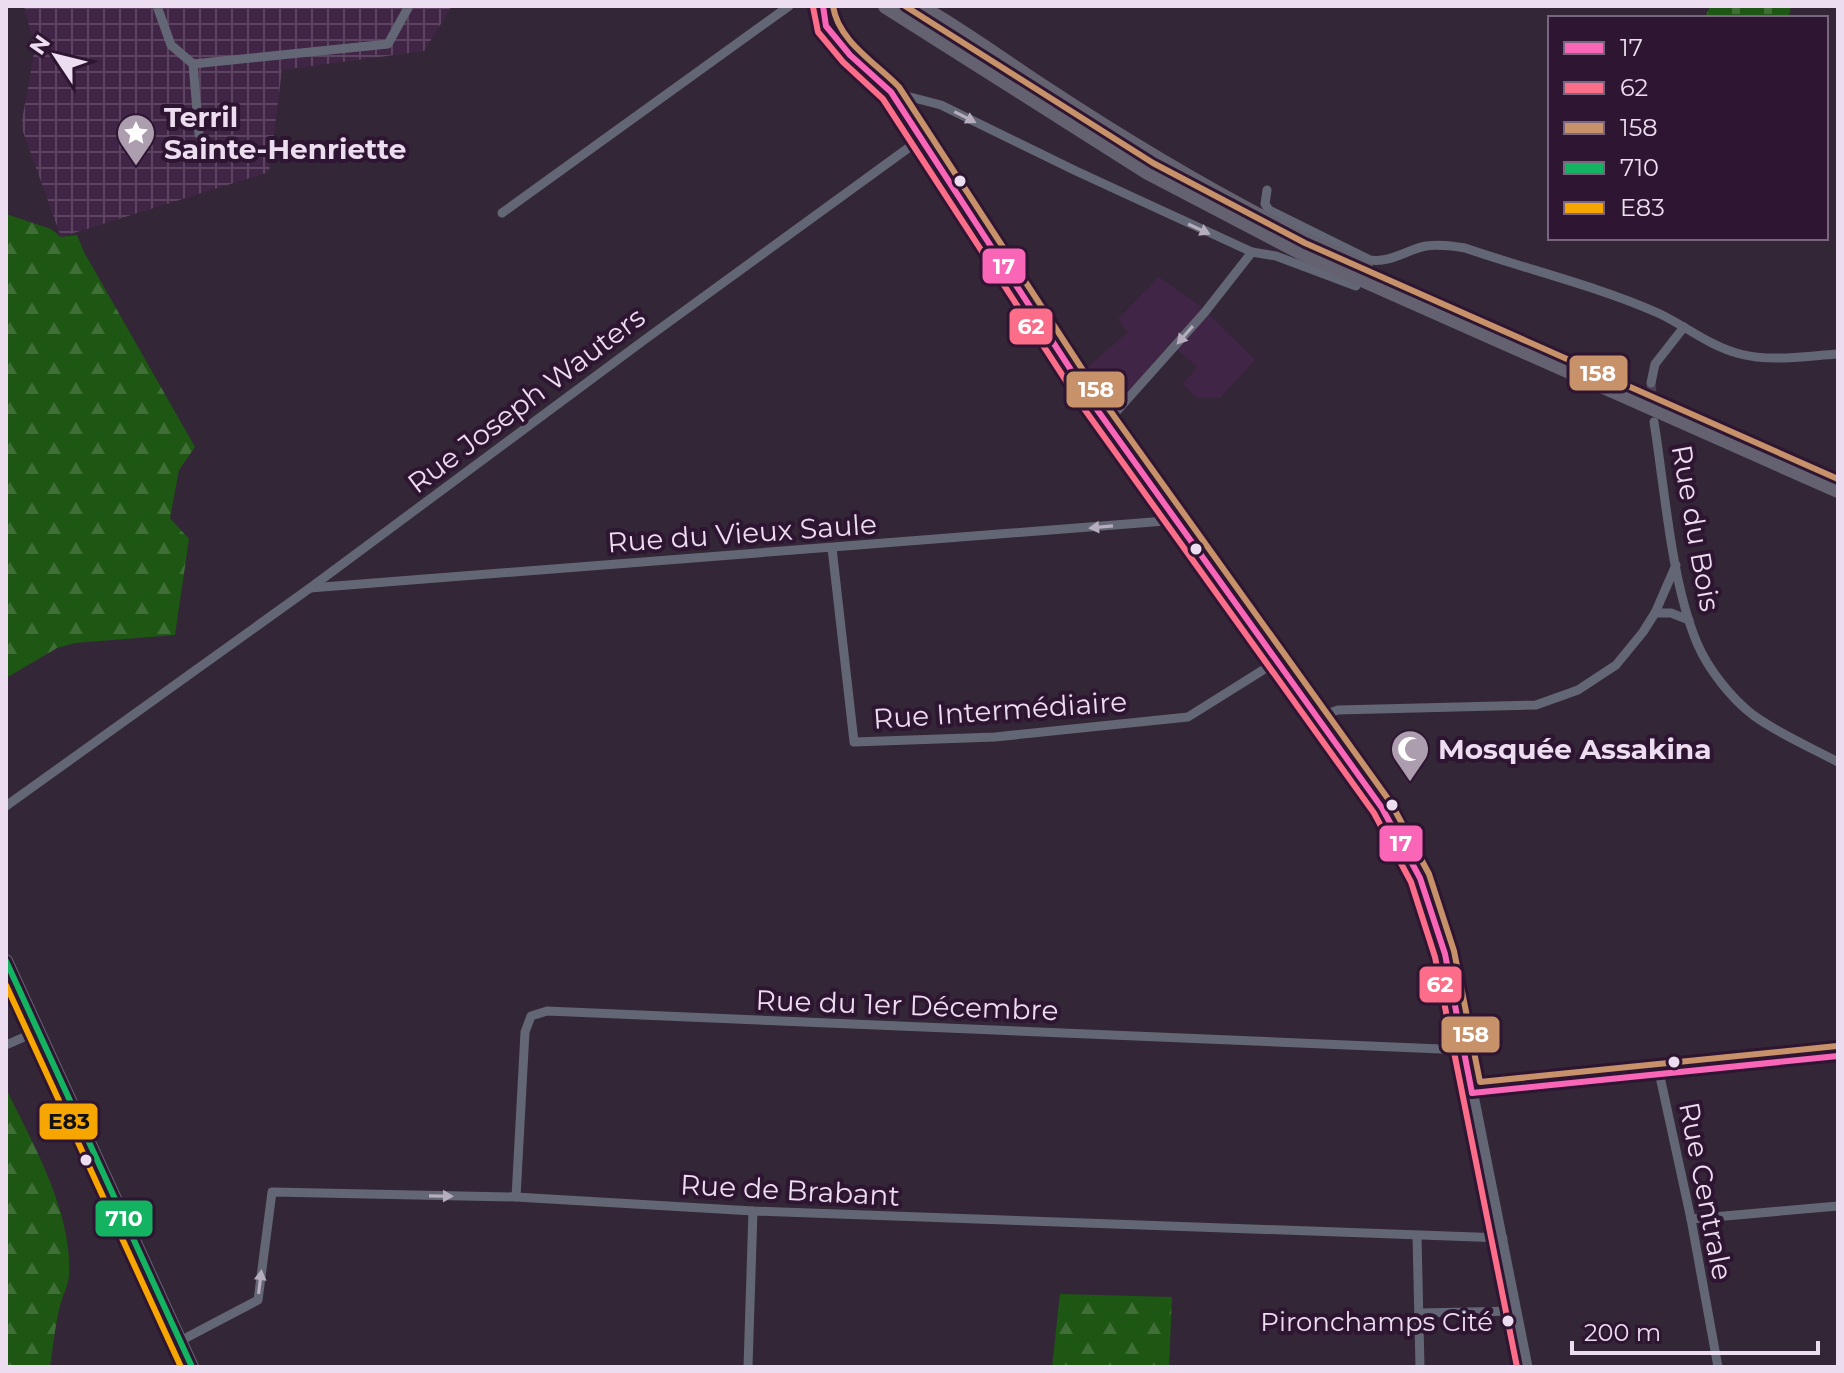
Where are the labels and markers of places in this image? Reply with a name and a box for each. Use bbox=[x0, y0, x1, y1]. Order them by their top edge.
place label: Terril Sainte-Henriette bbox=[164, 100, 406, 166]
place icon: Terril Sainte-Henriette bbox=[115, 112, 157, 167]
unlabelled marker bbox=[952, 173, 968, 189]
unlabelled marker bbox=[1188, 541, 1204, 557]
mosque icon: Mosquée Assakina bbox=[1389, 728, 1431, 783]
place label: Mosquée Assakina bbox=[1438, 732, 1711, 766]
unlabelled marker bbox=[1384, 797, 1400, 813]
unlabelled marker bbox=[1666, 1054, 1682, 1070]
unlabelled marker bbox=[78, 1152, 94, 1168]
place label: Pironchamps Cité bbox=[1260, 1306, 1493, 1338]
marker: Pironchamps Cité bbox=[1500, 1313, 1516, 1329]

